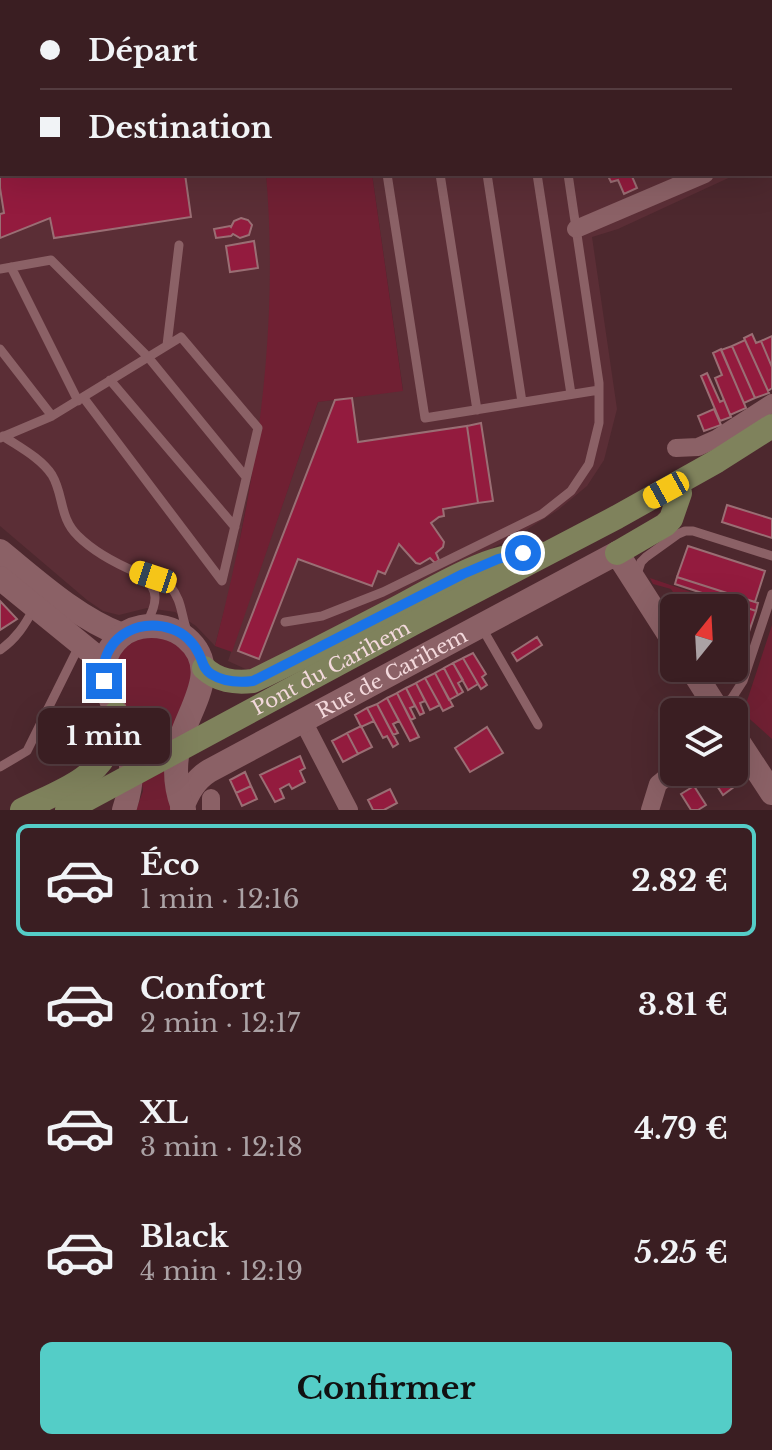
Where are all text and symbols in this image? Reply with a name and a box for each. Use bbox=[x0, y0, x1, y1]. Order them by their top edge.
text: Départ bbox=[88, 32, 198, 69]
text: Destination bbox=[88, 109, 272, 146]
car bbox=[639, 468, 693, 512]
route start bbox=[505, 535, 541, 571]
car bbox=[126, 558, 180, 596]
north arrow bbox=[660, 594, 748, 682]
map controls bbox=[660, 594, 748, 786]
street label: Pont du Carihem bbox=[248, 615, 415, 720]
street label: Rue de Carihem bbox=[312, 623, 472, 723]
route end bbox=[86, 663, 122, 699]
button: layers bbox=[660, 698, 748, 786]
callout: 1 min bbox=[38, 709, 170, 765]
text: 1 min bbox=[66, 720, 142, 752]
icon: car bbox=[44, 844, 116, 916]
text: Éco bbox=[140, 846, 200, 883]
text: 2.82 € bbox=[631, 862, 728, 899]
text: 1 min · 12:16 bbox=[140, 883, 299, 915]
icon: car bbox=[44, 968, 116, 1040]
text: Confort bbox=[140, 970, 265, 1007]
text: 3.81 € bbox=[638, 986, 728, 1023]
text: 2 min · 12:17 bbox=[140, 1007, 300, 1039]
icon: car bbox=[44, 1092, 116, 1164]
text: XL bbox=[140, 1094, 188, 1131]
text: 4.79 € bbox=[634, 1110, 728, 1147]
text: 3 min · 12:18 bbox=[140, 1131, 303, 1163]
icon: car bbox=[44, 1216, 116, 1288]
text: Black bbox=[140, 1218, 228, 1255]
text: 5.25 € bbox=[634, 1234, 728, 1271]
text: 4 min · 12:19 bbox=[140, 1255, 303, 1287]
button: Confirmer bbox=[40, 1342, 732, 1434]

